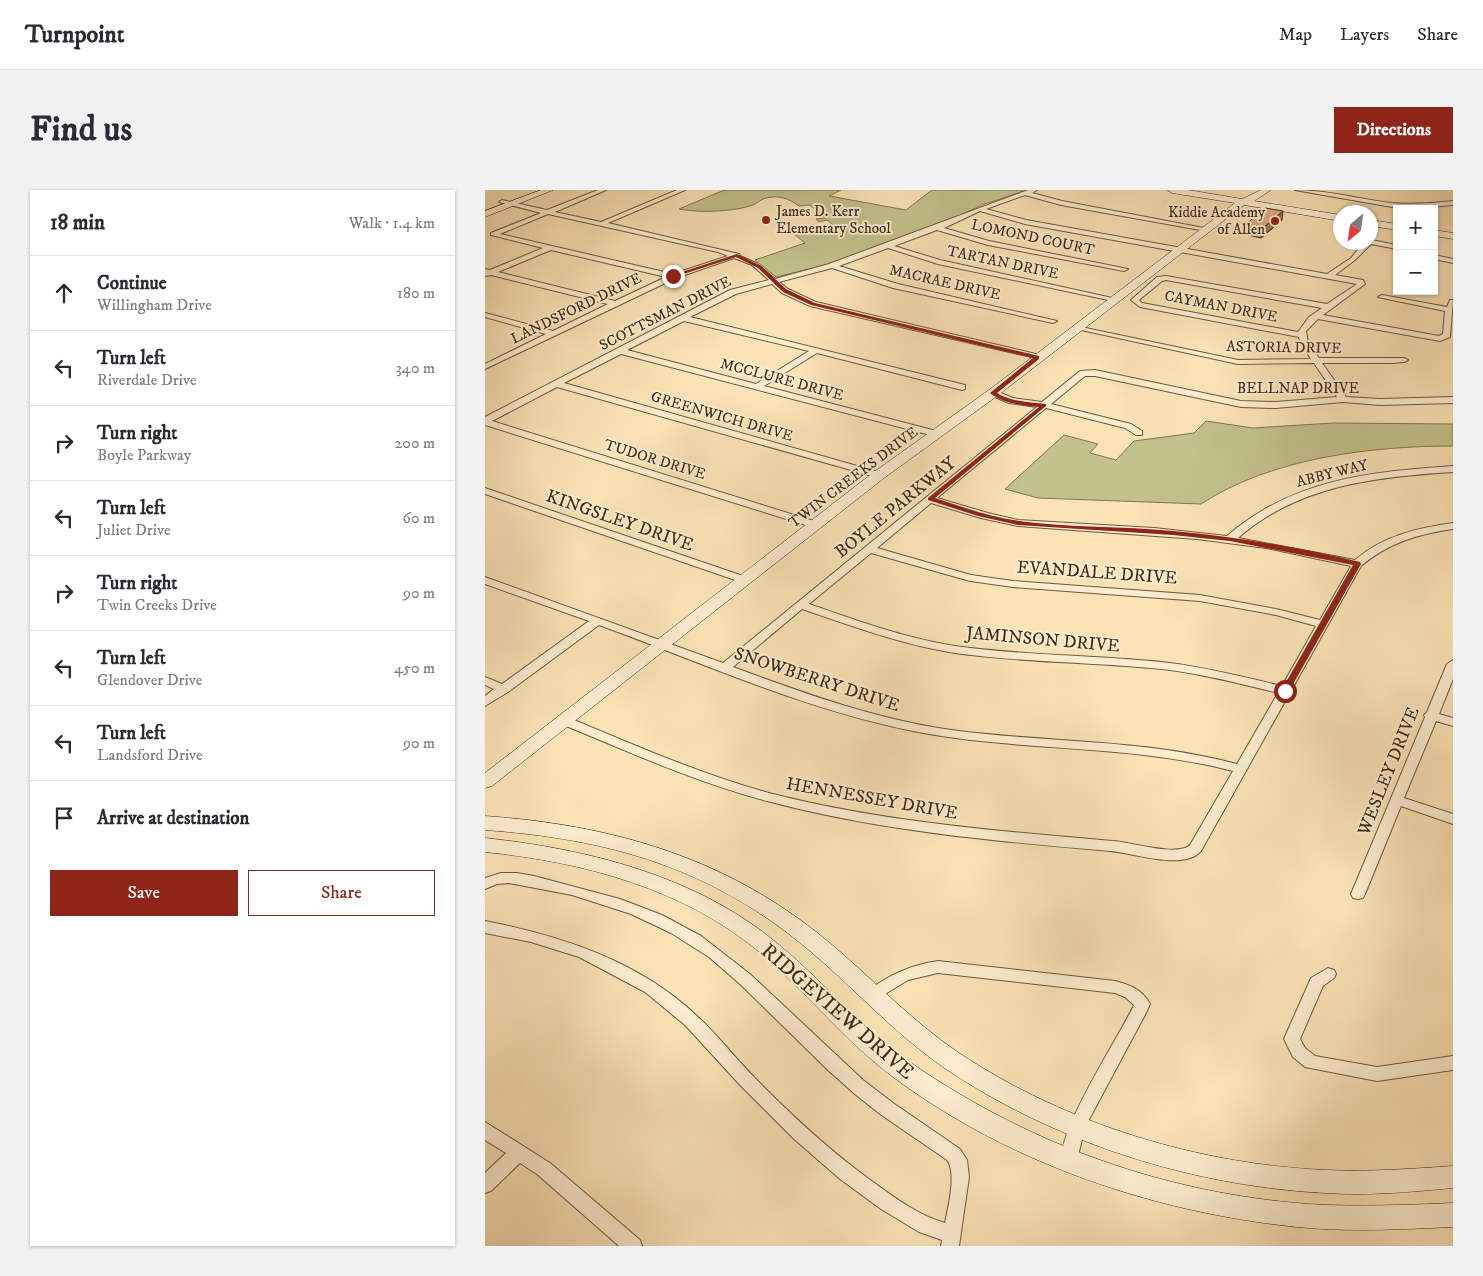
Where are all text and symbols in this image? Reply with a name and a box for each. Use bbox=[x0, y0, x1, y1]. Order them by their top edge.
text: Turnpoint bbox=[25, 20, 124, 50]
text: Map bbox=[1279, 24, 1312, 46]
text: Layers bbox=[1340, 24, 1389, 46]
text: Share bbox=[1417, 24, 1458, 46]
button: Directions bbox=[1334, 107, 1453, 153]
text: Find us bbox=[30, 108, 132, 152]
place label: James D. Kerr Elementary School bbox=[774, 202, 891, 238]
place label: Kiddie Academy of Allen bbox=[1168, 203, 1266, 239]
north arrow bbox=[1333, 205, 1378, 250]
map controls bbox=[1393, 205, 1438, 295]
button: + bbox=[1393, 205, 1438, 250]
text: 18 min bbox=[50, 210, 105, 236]
text: Walk · 1.4 km bbox=[349, 213, 435, 233]
marker: James D. Kerr Elementary School bbox=[760, 214, 772, 226]
street label: LOMOND COURT bbox=[970, 215, 1097, 260]
marker: Kiddie Academy of Allen bbox=[1269, 215, 1281, 227]
street label: TARTAN DRIVE bbox=[945, 241, 1061, 284]
button: − bbox=[1393, 250, 1438, 295]
street label: MACRAE DRIVE bbox=[887, 260, 1003, 305]
route end bbox=[662, 265, 685, 288]
street label: LANDSFORD DRIVE bbox=[508, 268, 645, 348]
text: Continue bbox=[97, 272, 167, 295]
street label: SCOTTSMAN DRIVE bbox=[596, 272, 735, 355]
icon: ahead bbox=[50, 279, 78, 307]
text: 180 m bbox=[397, 283, 435, 303]
street label: CAYMAN DRIVE bbox=[1163, 286, 1279, 327]
text: Willingham Drive bbox=[97, 295, 212, 315]
street label: ASTORIA DRIVE bbox=[1226, 337, 1342, 358]
text: Turn left bbox=[97, 347, 166, 370]
icon: left bbox=[50, 354, 78, 382]
street label: MCCLURE DRIVE bbox=[718, 354, 846, 405]
text: 340 m bbox=[396, 358, 435, 378]
text: Riverdale Drive bbox=[97, 370, 197, 390]
street label: BELLNAP DRIVE bbox=[1237, 379, 1360, 398]
street label: GREENWICH DRIVE bbox=[649, 387, 795, 446]
text: Turn right bbox=[97, 422, 177, 445]
street label: TWIN CREEKS DRIVE bbox=[785, 422, 922, 532]
icon: right bbox=[50, 429, 78, 457]
text: 200 m bbox=[394, 433, 435, 453]
street label: TUDOR DRIVE bbox=[602, 435, 708, 484]
text: Boyle Parkway bbox=[97, 445, 191, 465]
street label: BOYLE PARKWAY bbox=[831, 452, 961, 563]
street label: ABBY WAY bbox=[1294, 455, 1370, 492]
street label: KINGSLEY DRIVE bbox=[543, 485, 696, 557]
text: Turn left bbox=[97, 497, 166, 520]
icon: left bbox=[50, 504, 78, 532]
text: 60 m bbox=[403, 508, 435, 528]
text: Juliet Drive bbox=[97, 520, 171, 540]
street label: EVANDALE DRIVE bbox=[1016, 556, 1178, 590]
text: Turn right bbox=[97, 572, 177, 595]
icon: right bbox=[50, 579, 78, 607]
text: 90 m bbox=[403, 583, 435, 603]
text: Twin Creeks Drive bbox=[97, 595, 217, 615]
street label: JAMINSON DRIVE bbox=[963, 622, 1121, 658]
street label: SNOWBERRY DRIVE bbox=[731, 643, 903, 717]
text: Turn left bbox=[97, 647, 166, 670]
icon: left bbox=[50, 654, 78, 682]
text: 450 m bbox=[394, 658, 435, 678]
text: Glendover Drive bbox=[97, 670, 202, 690]
route start bbox=[1274, 680, 1297, 703]
street label: WESLEY DRIVE bbox=[1353, 704, 1425, 840]
text: Turn left bbox=[97, 722, 166, 745]
icon: left bbox=[50, 729, 78, 757]
text: 90 m bbox=[403, 733, 435, 753]
text: Landsford Drive bbox=[97, 745, 203, 765]
street label: HENNESSEY DRIVE bbox=[784, 773, 960, 825]
icon: arrive bbox=[50, 804, 78, 832]
text: Arrive at destination bbox=[97, 807, 249, 830]
button: Save bbox=[50, 870, 238, 916]
button: Share bbox=[248, 870, 435, 916]
street label: RIDGEVIEW DRIVE bbox=[755, 938, 919, 1085]

